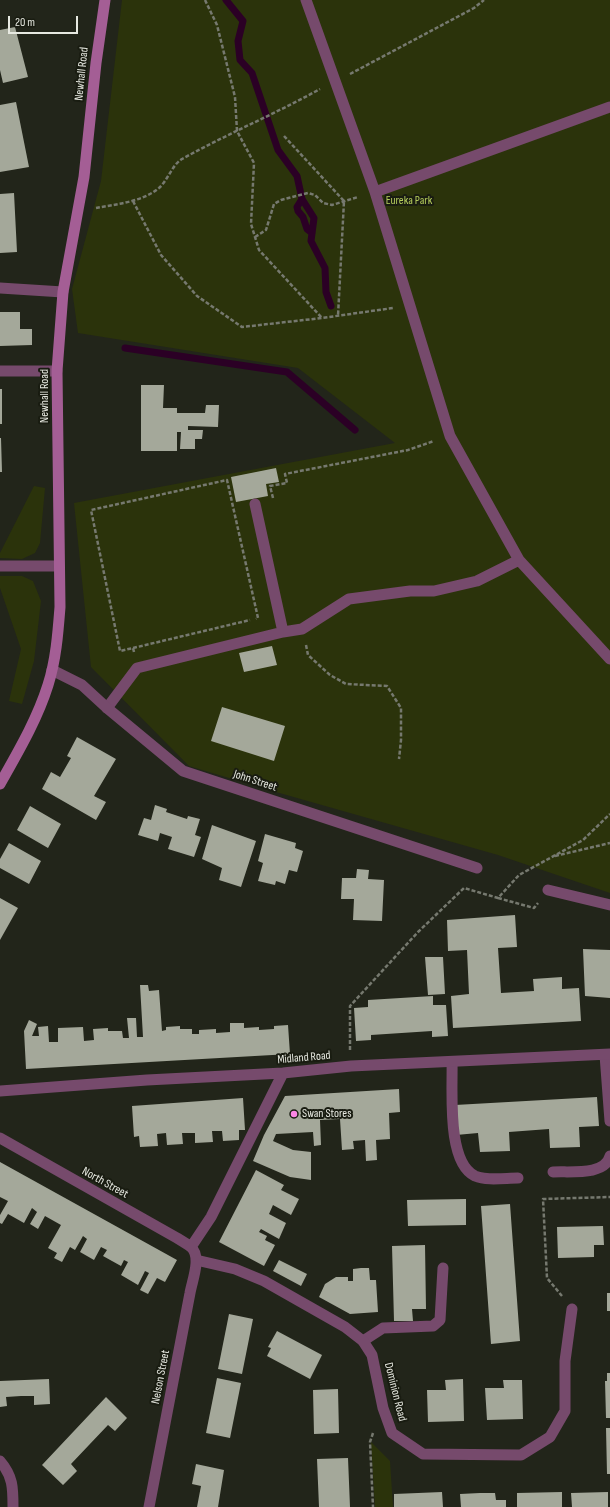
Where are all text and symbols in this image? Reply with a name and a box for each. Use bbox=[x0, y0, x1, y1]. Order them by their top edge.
scale bar bbox=[10, 8, 80, 34]
text: 20 m bbox=[15, 15, 35, 30]
street label: Newhall Road bbox=[72, 47, 92, 101]
park label: Eureka Park bbox=[386, 194, 432, 208]
street label: Newhall Road bbox=[38, 369, 52, 423]
street label: John Street bbox=[231, 767, 279, 795]
street label: Midland Road bbox=[277, 1049, 331, 1067]
place label: Swan Stores bbox=[302, 1107, 351, 1121]
marker: Swan Stores bbox=[289, 1109, 299, 1119]
street label: North Street bbox=[79, 1164, 131, 1202]
street label: Nelson Street bbox=[149, 1349, 173, 1405]
street label: Dominion Road bbox=[381, 1361, 409, 1423]

